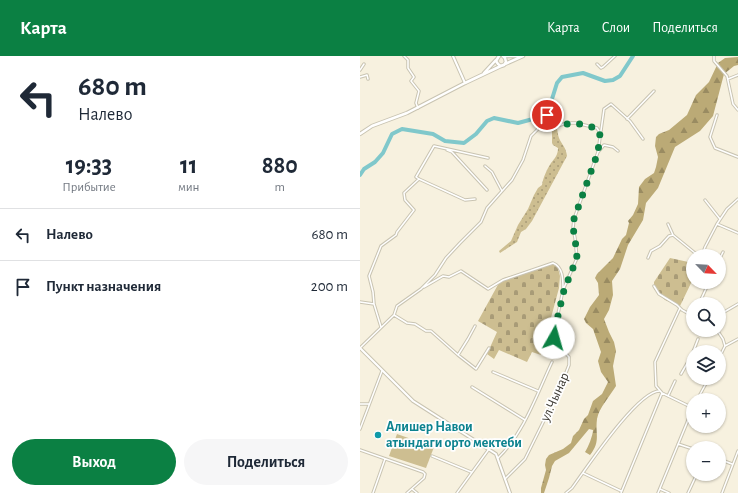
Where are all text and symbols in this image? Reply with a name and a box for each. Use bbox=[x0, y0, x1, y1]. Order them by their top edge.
text: Карта bbox=[20, 19, 67, 38]
text: Карта bbox=[547, 21, 580, 35]
text: Слои bbox=[602, 21, 630, 35]
text: Поделиться bbox=[652, 21, 718, 35]
icon: left bbox=[12, 72, 64, 124]
text: 680 m bbox=[78, 73, 147, 101]
pin bbox=[530, 98, 564, 132]
icon: arrive bbox=[536, 104, 558, 126]
text: Налево bbox=[78, 106, 132, 124]
text: 19:33 bbox=[66, 154, 112, 178]
text: 11 bbox=[180, 154, 197, 178]
text: 880 bbox=[262, 154, 298, 178]
text: Прибытие bbox=[62, 181, 116, 194]
text: мин bbox=[178, 181, 199, 194]
text: m bbox=[275, 181, 285, 194]
icon: left bbox=[12, 224, 34, 246]
text: Налево bbox=[46, 227, 93, 242]
text: 680 m bbox=[311, 227, 348, 242]
north arrow bbox=[686, 249, 726, 289]
map controls bbox=[686, 249, 726, 481]
icon: arrive bbox=[12, 276, 34, 298]
text: Пункт назначения bbox=[46, 279, 161, 294]
text: 200 m bbox=[311, 279, 348, 294]
button: search bbox=[686, 297, 726, 337]
position arrow bbox=[533, 317, 575, 359]
button: layers bbox=[686, 345, 726, 385]
street label: ул.Чынар bbox=[538, 370, 572, 424]
button: + bbox=[686, 393, 726, 433]
place label: Алишер Навои атындаги орто мектеби bbox=[386, 420, 522, 450]
marker: Алишер Навои атындаги орто мектеби bbox=[373, 430, 383, 440]
button: Выход bbox=[12, 439, 176, 485]
button: Поделиться bbox=[184, 439, 348, 485]
button: − bbox=[686, 441, 726, 481]

